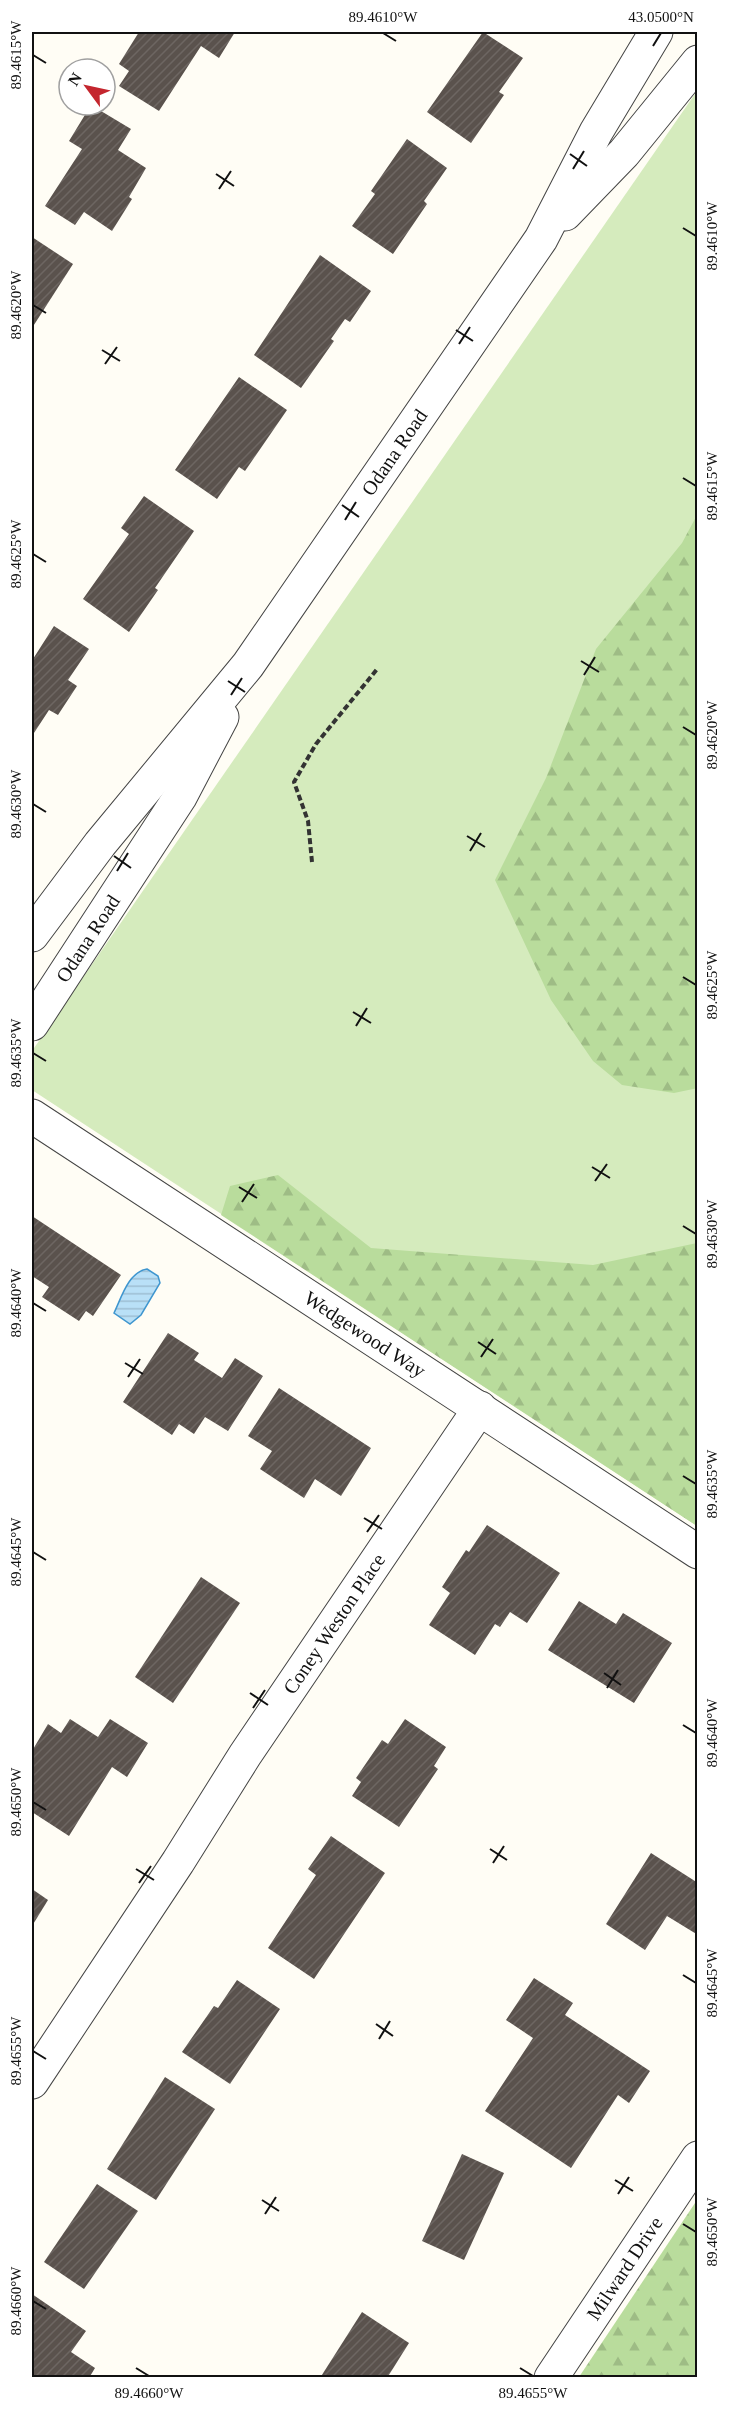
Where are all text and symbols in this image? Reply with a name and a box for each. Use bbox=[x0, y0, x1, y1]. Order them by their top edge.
text: 89.4610°W bbox=[349, 9, 418, 25]
text: 43.0500°N bbox=[628, 9, 694, 25]
text: 89.4615°W bbox=[8, 20, 24, 89]
north arrow bbox=[57, 57, 117, 117]
text: N bbox=[65, 69, 85, 89]
text: 89.4610°W bbox=[704, 201, 720, 270]
text: 89.4620°W bbox=[8, 270, 24, 339]
street label: Odana Road bbox=[357, 405, 432, 500]
text: 89.4615°W bbox=[704, 451, 720, 520]
text: 89.4625°W bbox=[8, 519, 24, 588]
text: 89.4620°W bbox=[704, 700, 720, 769]
text: 89.4630°W bbox=[8, 769, 24, 838]
street label: Odana Road bbox=[51, 891, 124, 986]
text: 89.4625°W bbox=[704, 950, 720, 1019]
text: 89.4635°W bbox=[8, 1018, 24, 1087]
text: 89.4630°W bbox=[704, 1199, 720, 1268]
text: 89.4640°W bbox=[8, 1268, 24, 1337]
street label: Wedgewood Way bbox=[300, 1286, 430, 1382]
text: 89.4635°W bbox=[704, 1449, 720, 1518]
text: 89.4645°W bbox=[8, 1517, 24, 1586]
street label: Coney Weston Place bbox=[279, 1549, 389, 1698]
text: 89.4640°W bbox=[704, 1698, 720, 1767]
text: 89.4650°W bbox=[8, 1767, 24, 1836]
text: 89.4645°W bbox=[704, 1948, 720, 2017]
text: 89.4655°W bbox=[8, 2016, 24, 2085]
text: 89.4650°W bbox=[704, 2197, 720, 2266]
street label: Milward Drive bbox=[582, 2212, 667, 2324]
text: 89.4660°W bbox=[8, 2266, 24, 2335]
text: 89.4660°W bbox=[115, 2385, 184, 2401]
text: 89.4655°W bbox=[499, 2385, 568, 2401]

